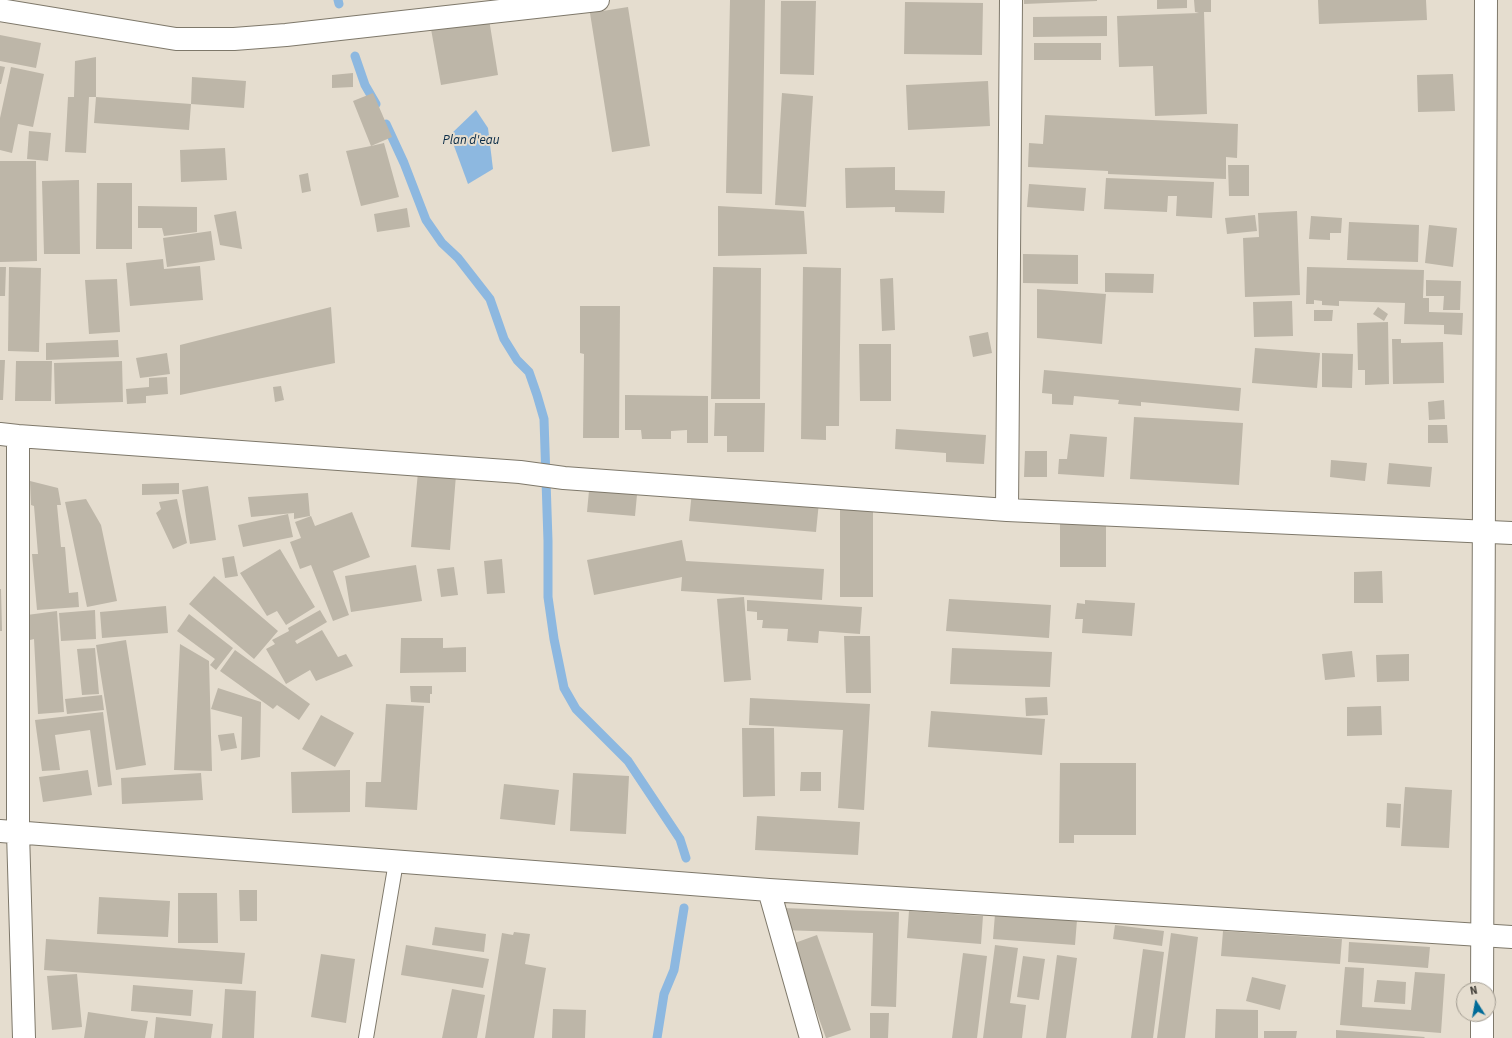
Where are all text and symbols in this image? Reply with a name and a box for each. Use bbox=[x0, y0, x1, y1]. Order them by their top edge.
water label: Plan d'eau bbox=[443, 133, 499, 149]
north arrow bbox=[1456, 982, 1496, 1022]
text: N bbox=[1469, 983, 1479, 999]

